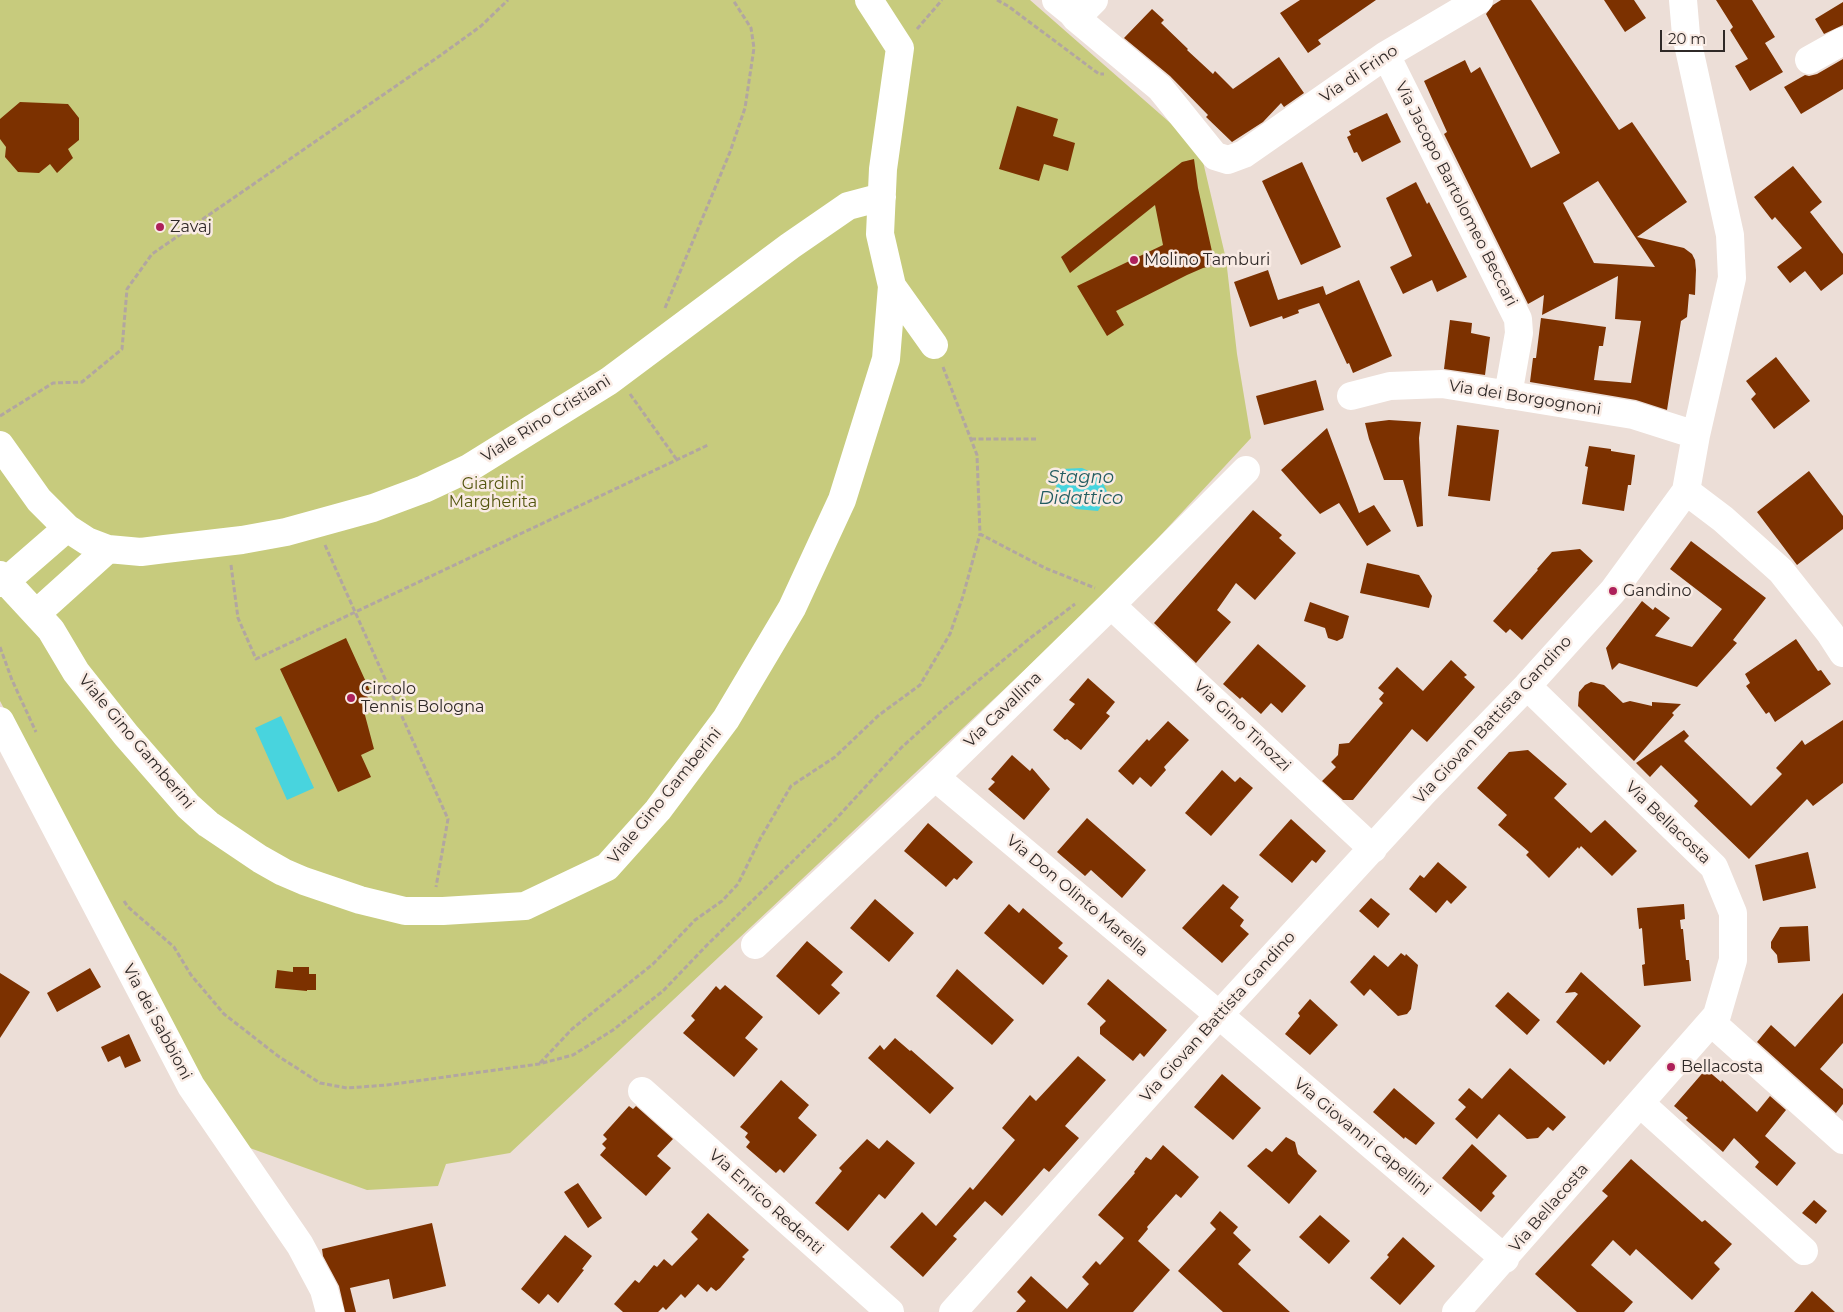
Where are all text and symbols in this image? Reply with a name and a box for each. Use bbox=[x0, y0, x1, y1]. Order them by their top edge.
scale bar bbox=[1663, 20, 1728, 52]
text: 20 m bbox=[1668, 29, 1706, 48]
street label: Via di Frino bbox=[1316, 41, 1402, 107]
street label: Via Jacopo Bartolomeo Beccari bbox=[1391, 79, 1521, 309]
place label: Zavaj bbox=[170, 217, 212, 237]
marker: Zavaj bbox=[154, 221, 166, 233]
place label: Molino Tamburi bbox=[1144, 250, 1270, 270]
marker: Molino Tamburi bbox=[1128, 254, 1140, 266]
street label: Viale Rino Cristiani bbox=[478, 371, 614, 467]
street label: Via dei Borgognoni bbox=[1447, 376, 1603, 420]
water label: Stagno Didattico bbox=[1039, 467, 1123, 509]
park label: Giardini Margherita bbox=[449, 474, 537, 512]
place label: Gandino bbox=[1623, 581, 1692, 601]
marker: Gandino bbox=[1607, 585, 1619, 597]
street label: Via Giovan Battista Gandino bbox=[1410, 632, 1576, 808]
street label: Via Cavallina bbox=[960, 668, 1046, 752]
street label: Viale Gino Gamberini bbox=[74, 671, 198, 813]
street label: Via Gino Tinozzi bbox=[1190, 676, 1294, 776]
place label: Circolo Tennis Bologna bbox=[361, 679, 485, 717]
marker: Circolo Tennis Bologna bbox=[345, 692, 357, 704]
street label: Viale Gino Gamberini bbox=[604, 724, 726, 868]
street label: Via Bellacosta bbox=[1621, 778, 1715, 868]
street label: Via Don Olinto Marella bbox=[1002, 831, 1152, 961]
street label: Via Giovan Battista Gandino bbox=[1136, 928, 1300, 1106]
street label: Via dei Sabbioni bbox=[118, 961, 196, 1083]
place label: Bellacosta bbox=[1681, 1057, 1763, 1077]
marker: Bellacosta bbox=[1665, 1061, 1677, 1073]
street label: Via Giovanni Capellini bbox=[1290, 1074, 1434, 1200]
street label: Via Enrico Redenti bbox=[705, 1146, 827, 1258]
street label: Via Bellacosta bbox=[1505, 1160, 1593, 1256]

